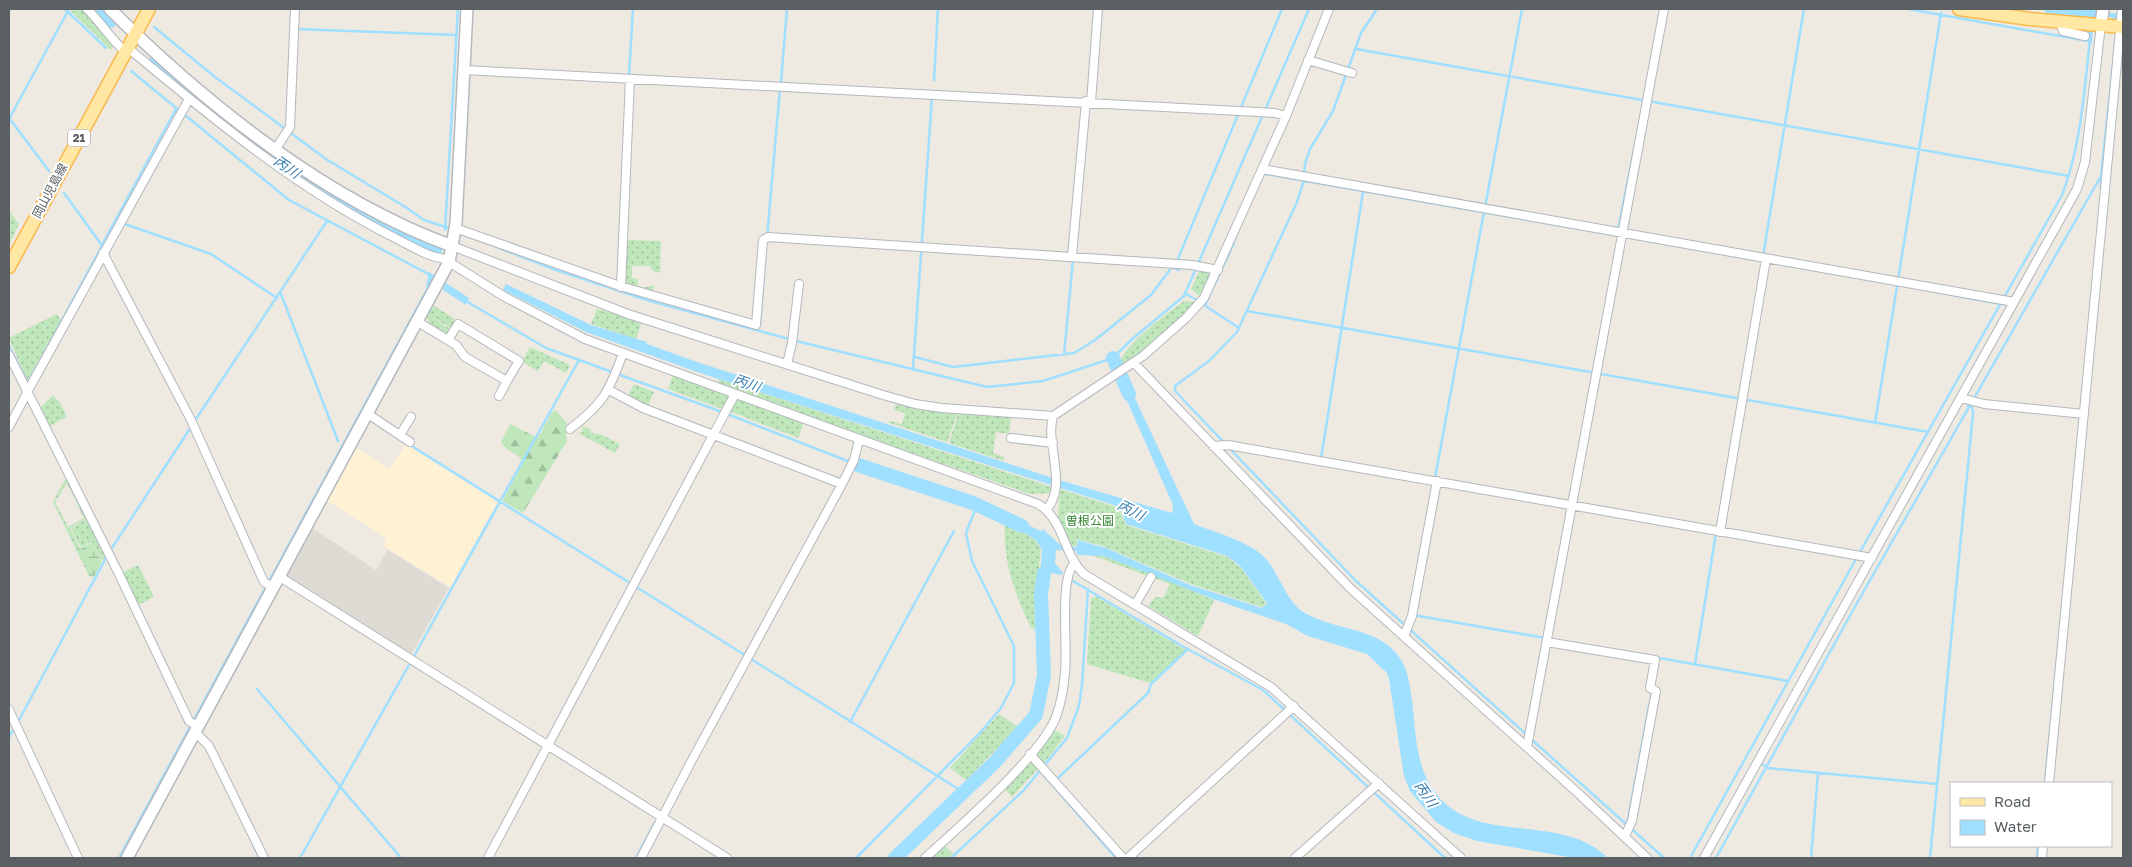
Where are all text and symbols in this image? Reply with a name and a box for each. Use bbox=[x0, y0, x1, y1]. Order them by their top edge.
road number: 21 bbox=[68, 130, 90, 146]
water label: 丙川 bbox=[271, 152, 305, 183]
street label: 岡山児島線 bbox=[29, 161, 70, 221]
water label: 丙川 bbox=[731, 370, 765, 396]
water label: 丙川 bbox=[1115, 496, 1149, 524]
park label: 曽根公園 bbox=[1066, 513, 1114, 528]
water label: 丙川 bbox=[1412, 777, 1442, 812]
legend bbox=[1950, 782, 2112, 847]
text: Road bbox=[1994, 792, 2031, 810]
text: Water bbox=[1994, 817, 2037, 835]

